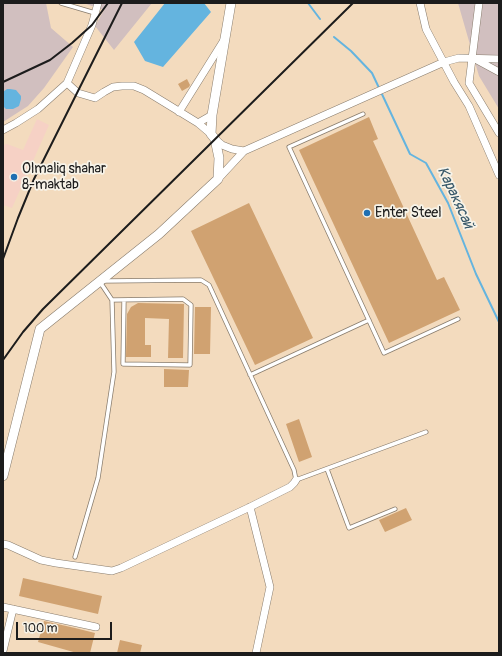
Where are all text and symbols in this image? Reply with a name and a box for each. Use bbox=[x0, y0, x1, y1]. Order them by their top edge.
place label: Olmaliq shahar 8-maktab bbox=[22, 161, 106, 194]
water label: Каракясай bbox=[433, 164, 477, 232]
marker: Olmaliq shahar 8-maktab bbox=[9, 172, 19, 182]
place label: Enter Steel bbox=[375, 205, 442, 221]
marker: Enter Steel bbox=[362, 208, 372, 218]
scale bar bbox=[18, 614, 114, 640]
text: 100 m bbox=[23, 621, 57, 636]

